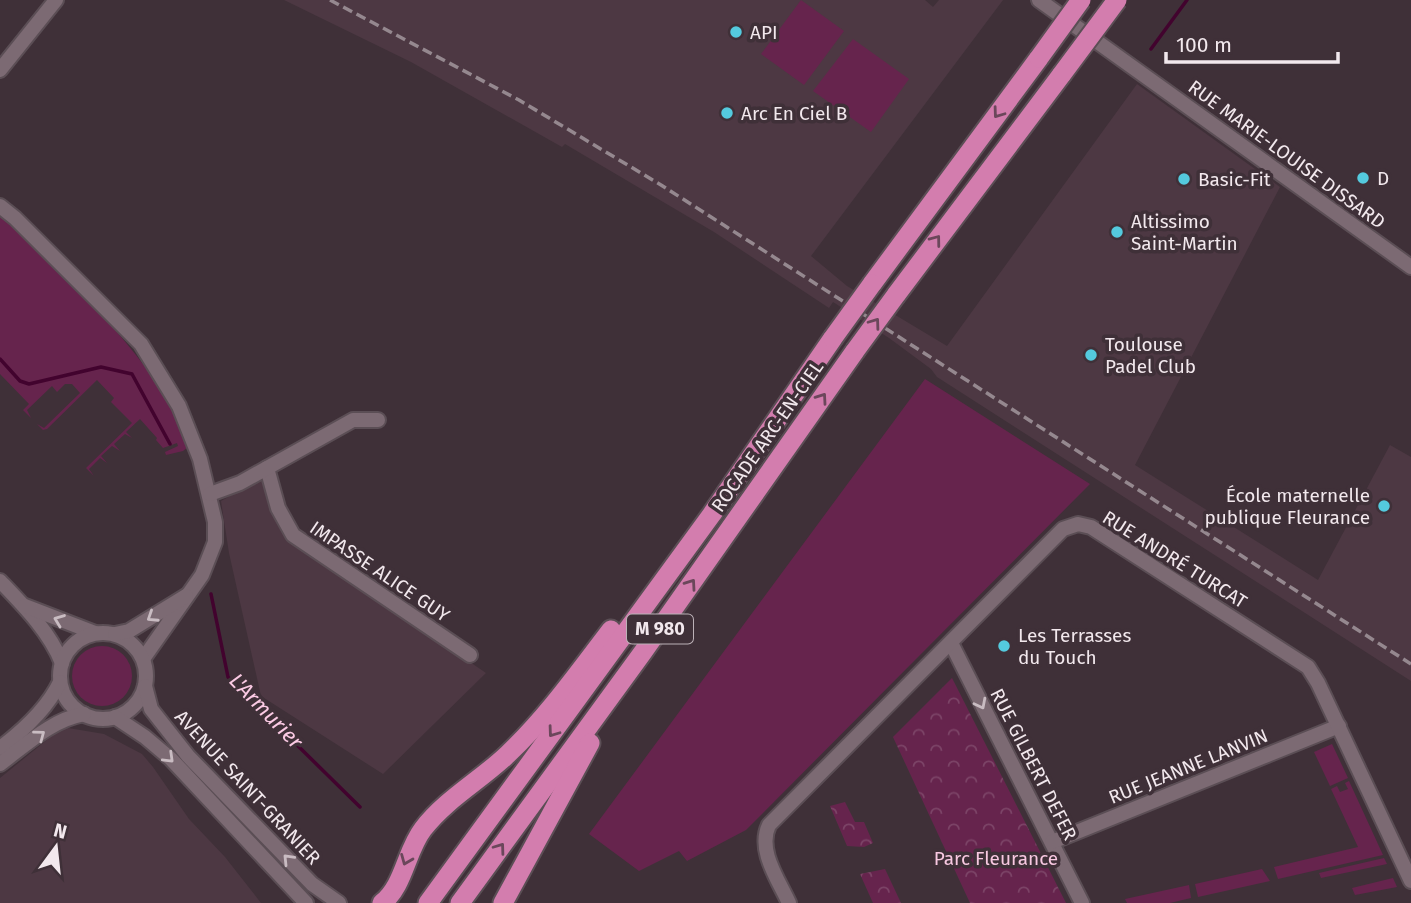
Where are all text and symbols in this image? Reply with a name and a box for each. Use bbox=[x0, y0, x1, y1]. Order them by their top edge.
place label: API bbox=[750, 21, 778, 44]
scale bar bbox=[1166, 21, 1338, 65]
marker: API bbox=[728, 24, 744, 40]
text: 100 m bbox=[1176, 32, 1232, 58]
street label: RUE MARIE-LOUISE DISSARD bbox=[1184, 75, 1390, 233]
place label: Arc En Ciel B bbox=[741, 102, 847, 125]
marker: Arc En Ciel B bbox=[719, 105, 735, 121]
one-way arrow bbox=[994, 105, 1006, 118]
place label: D bbox=[1377, 167, 1389, 189]
place label: Basic-Fit bbox=[1198, 168, 1271, 191]
marker: D bbox=[1355, 170, 1371, 186]
marker: Basic-Fit bbox=[1176, 171, 1192, 187]
place label: Altissimo Saint-Martin bbox=[1131, 210, 1238, 255]
marker: Altissimo Saint-Martin bbox=[1109, 224, 1125, 240]
one-way arrow bbox=[928, 235, 941, 248]
one-way arrow bbox=[867, 318, 880, 331]
place label: Toulouse Padel Club bbox=[1105, 333, 1196, 378]
marker: Toulouse Padel Club bbox=[1083, 347, 1099, 363]
street label: ROCADE ARC-EN-CIEL bbox=[707, 356, 829, 516]
one-way arrow bbox=[814, 393, 826, 406]
place label: École maternelle publique Fleurance bbox=[1204, 484, 1370, 529]
marker: École maternelle publique Fleurance bbox=[1376, 498, 1392, 514]
street label: RUE ANDRÉ TURCAT bbox=[1098, 506, 1251, 613]
street label: IMPASSE ALICE GUY bbox=[305, 516, 454, 627]
one-way arrow bbox=[683, 579, 695, 592]
one-way arrow bbox=[147, 609, 160, 622]
one-way arrow bbox=[54, 614, 66, 628]
road number: M 980 bbox=[627, 614, 693, 644]
place label: Les Terrasses du Touch bbox=[1018, 624, 1131, 669]
marker: Les Terrasses du Touch bbox=[996, 638, 1012, 654]
water label: L'Armurier bbox=[224, 668, 309, 755]
street label: RUE GILBERT DEFER bbox=[985, 684, 1082, 844]
one-way arrow bbox=[973, 697, 987, 709]
street label: AVENUE SAINT-GRANIER bbox=[170, 705, 326, 870]
one-way arrow bbox=[549, 724, 561, 737]
street label: RUE JEANNE LANVIN bbox=[1105, 724, 1271, 809]
one-way arrow bbox=[32, 731, 45, 743]
one-way arrow bbox=[161, 749, 174, 762]
north arrow bbox=[21, 812, 91, 882]
text: N bbox=[51, 818, 69, 844]
one-way arrow bbox=[492, 843, 504, 856]
park label: Parc Fleurance bbox=[934, 847, 1058, 870]
one-way arrow bbox=[283, 854, 296, 867]
one-way arrow bbox=[401, 854, 415, 866]

